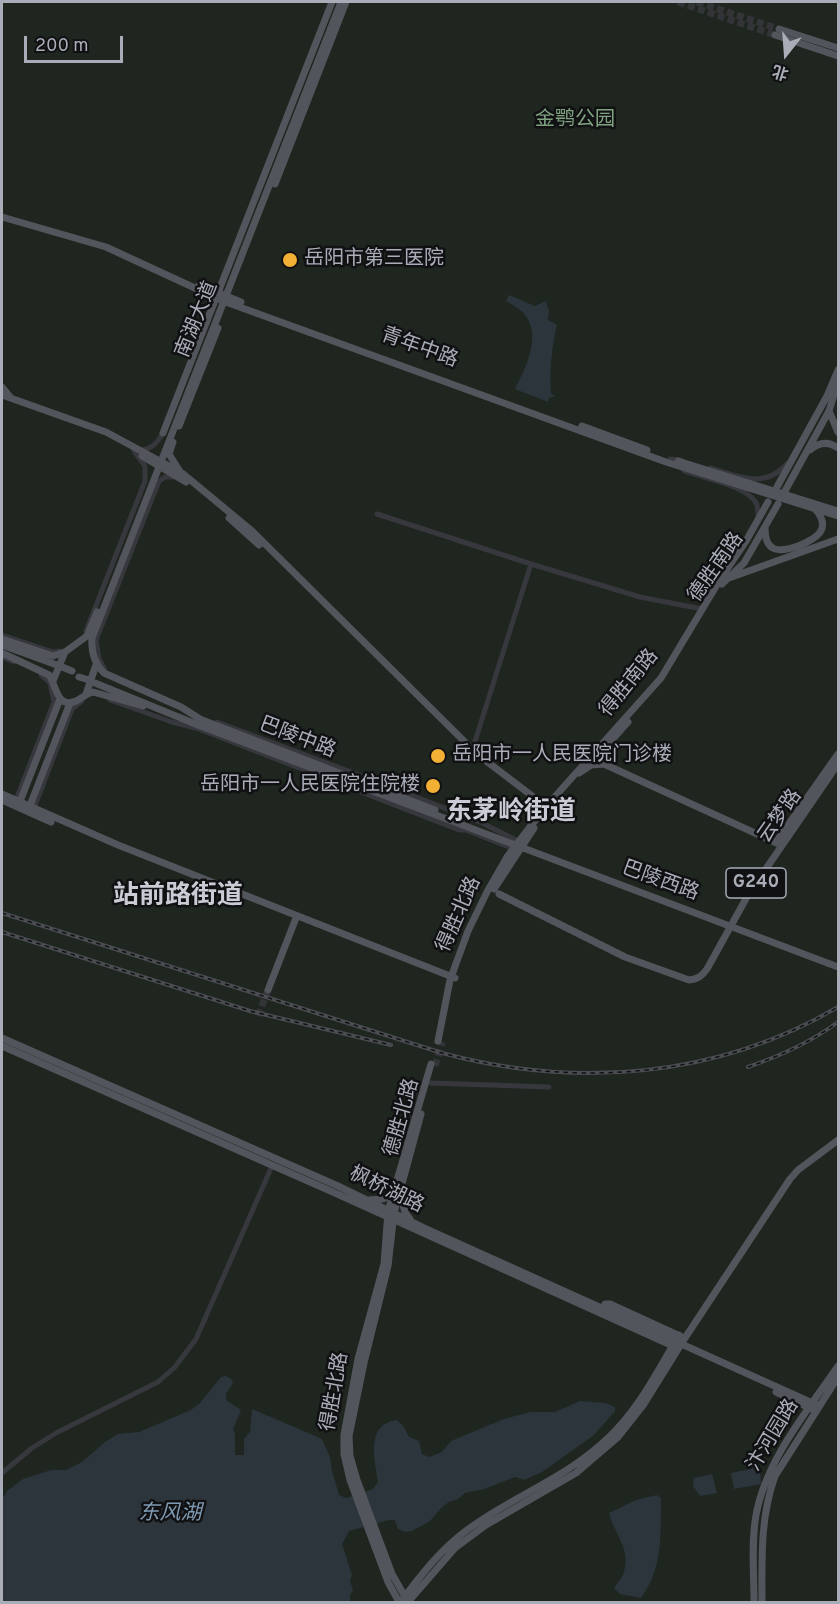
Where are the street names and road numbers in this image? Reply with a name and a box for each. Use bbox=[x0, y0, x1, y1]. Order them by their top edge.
street label: 南湖大道 bbox=[172, 278, 224, 362]
street label: 青年中路 bbox=[377, 324, 461, 374]
street label: 德胜南路 bbox=[684, 528, 750, 608]
street label: 得胜南路 bbox=[596, 645, 664, 723]
street label: 巴陵中路 bbox=[255, 713, 339, 765]
street label: 云梦路 bbox=[754, 786, 808, 848]
street label: 巴陵西路 bbox=[618, 857, 702, 907]
road number: G240 bbox=[726, 868, 786, 898]
street label: 得胜北路 bbox=[433, 874, 487, 956]
street label: 德胜北路 bbox=[380, 1076, 426, 1160]
street label: 枫桥湖路 bbox=[345, 1163, 427, 1219]
street label: 得胜北路 bbox=[317, 1351, 355, 1433]
street label: 汴河园路 bbox=[743, 1396, 805, 1476]

